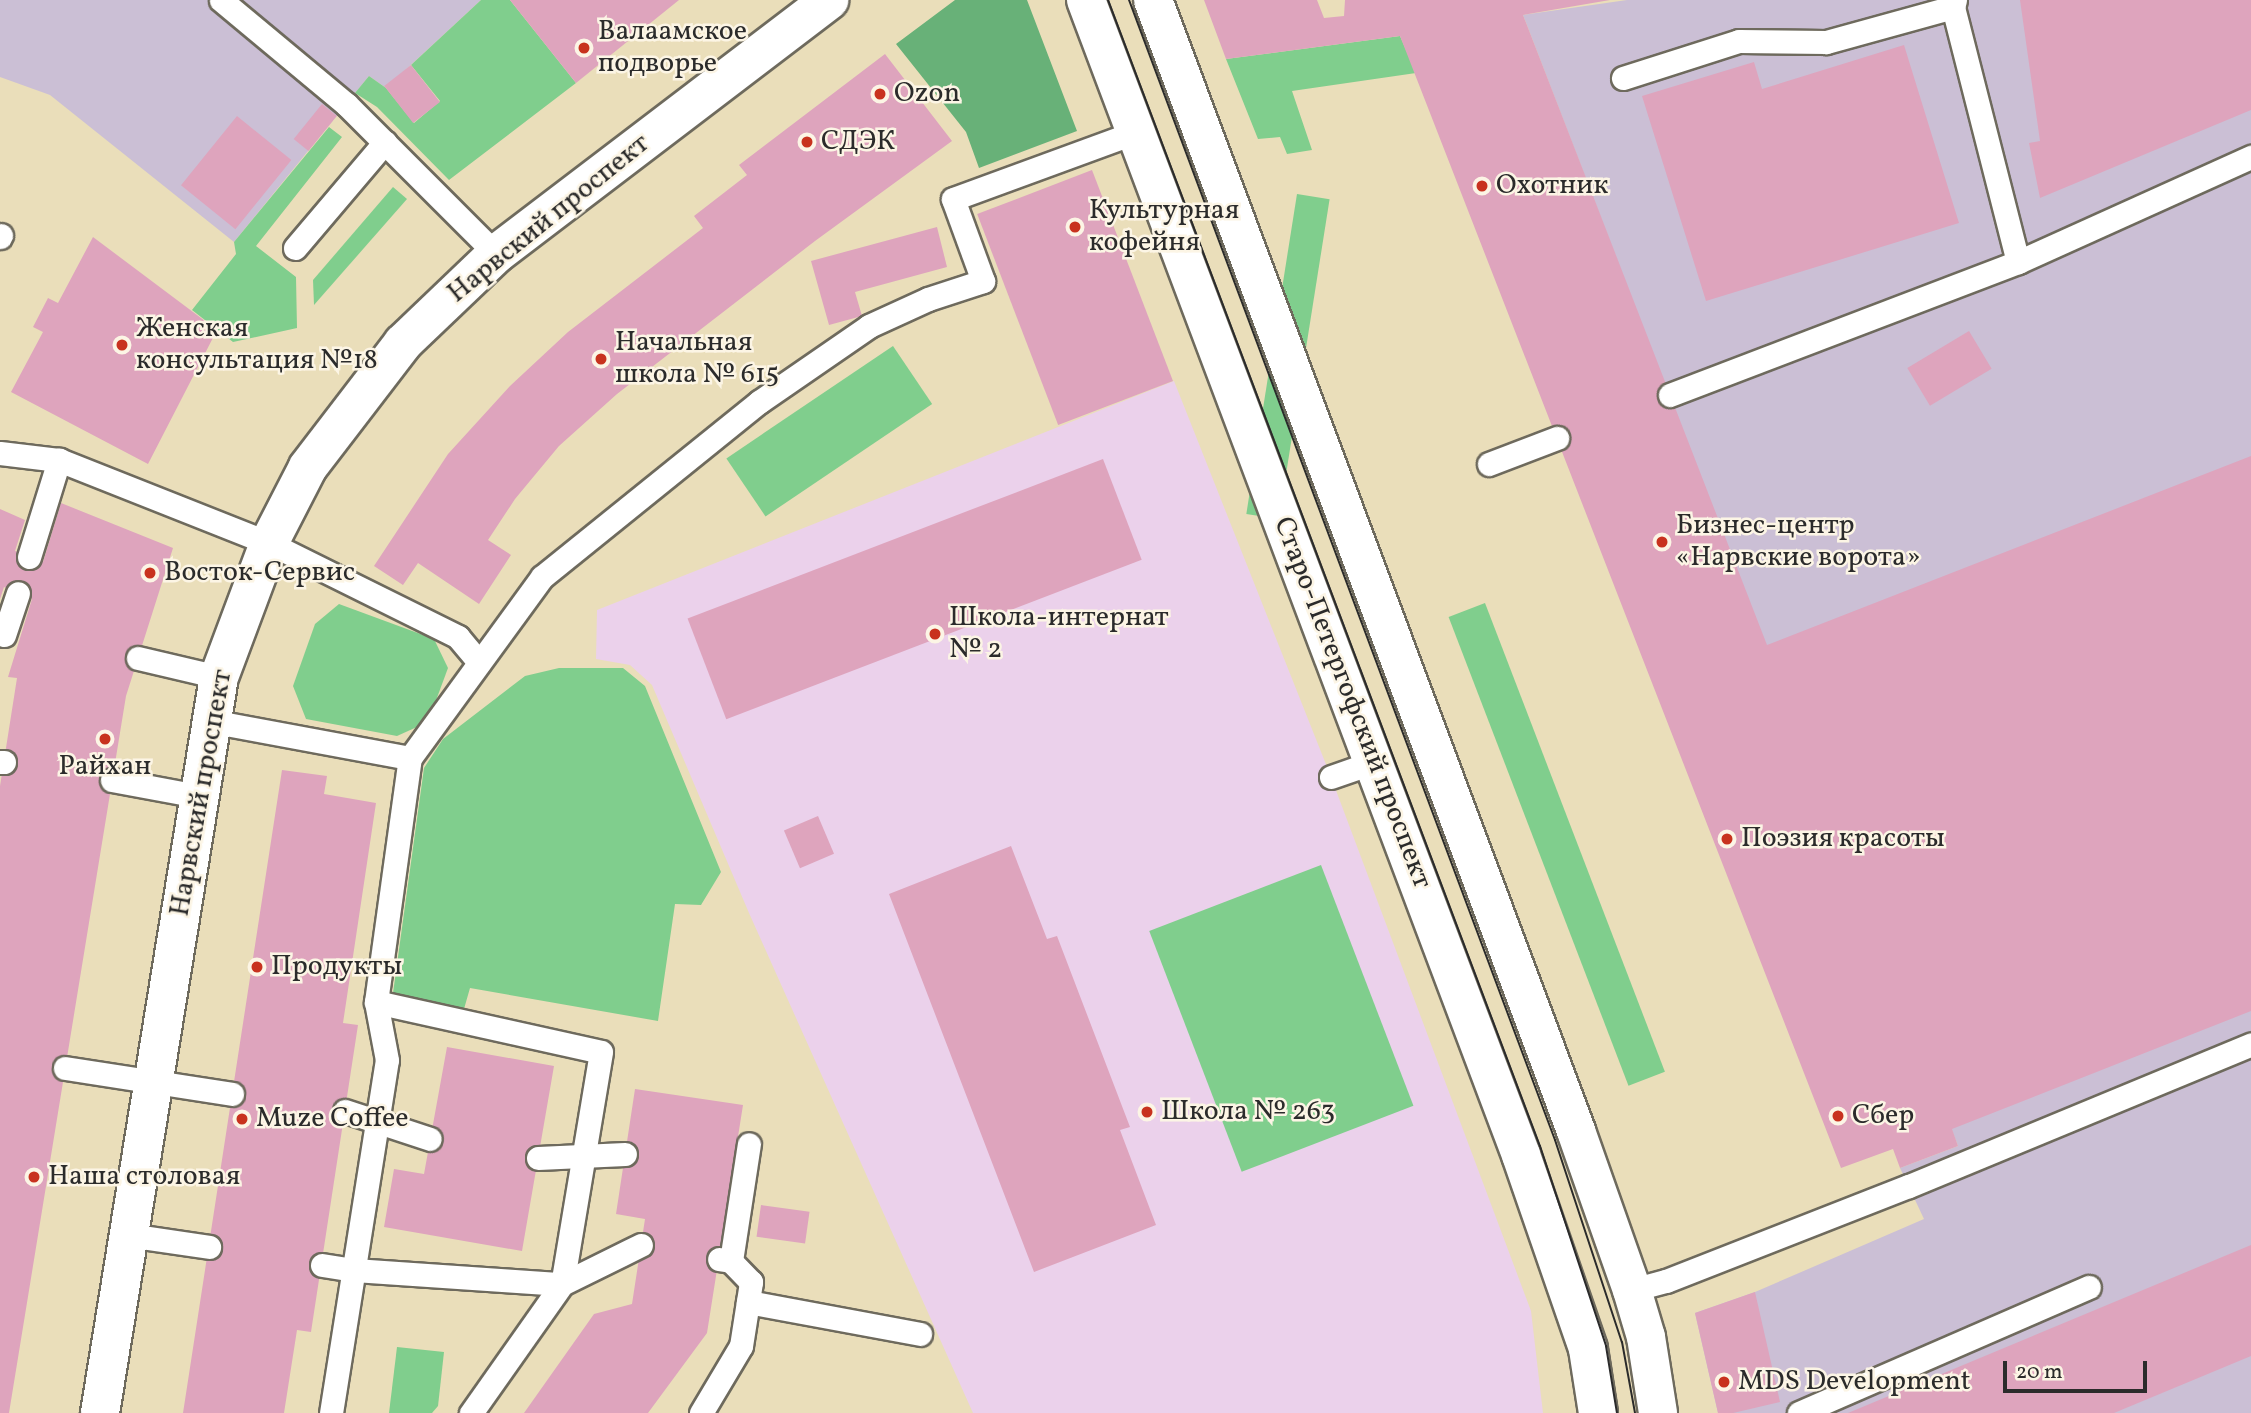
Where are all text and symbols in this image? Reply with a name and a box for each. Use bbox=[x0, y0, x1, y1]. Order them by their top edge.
place label: Валаамское подворье bbox=[598, 15, 747, 81]
marker: Валаамское подворье bbox=[576, 40, 592, 56]
place label: Ozon bbox=[894, 77, 960, 111]
marker: Ozon bbox=[872, 86, 888, 102]
place label: СДЭК bbox=[821, 125, 895, 159]
street label: Нарвский проспект bbox=[441, 127, 657, 311]
marker: СДЭК bbox=[799, 134, 815, 150]
place label: Охотник bbox=[1496, 169, 1608, 203]
marker: Охотник bbox=[1474, 178, 1490, 194]
place label: Культурная кофейня bbox=[1089, 194, 1239, 260]
marker: Культурная кофейня bbox=[1067, 219, 1083, 235]
place label: Женская консультация №18 bbox=[136, 312, 378, 378]
place label: Начальная школа № 615 bbox=[615, 326, 779, 392]
marker: Женская консультация №18 bbox=[114, 337, 130, 353]
marker: Начальная школа № 615 bbox=[593, 351, 609, 367]
place label: Бизнес-центр «Нарвские ворота» bbox=[1676, 509, 1920, 575]
street label: Старо-Петергофский проспект bbox=[1265, 512, 1439, 894]
marker: Бизнес-центр «Нарвские ворота» bbox=[1654, 534, 1670, 550]
place label: Восток-Сервис bbox=[164, 556, 355, 590]
marker: Восток-Сервис bbox=[142, 565, 158, 581]
place label: Школа-интернат № 2 bbox=[949, 601, 1169, 667]
marker: Школа-интернат № 2 bbox=[927, 626, 943, 642]
street label: Нарвский проспект bbox=[164, 667, 240, 919]
marker: Райхан bbox=[97, 731, 113, 747]
place label: Райхан bbox=[59, 750, 151, 784]
place label: Поэзия красоты bbox=[1741, 822, 1945, 856]
marker: Поэзия красоты bbox=[1719, 831, 1735, 847]
place label: Продукты bbox=[271, 950, 402, 984]
marker: Продукты bbox=[249, 959, 265, 975]
place label: Школа № 263 bbox=[1161, 1095, 1335, 1129]
place label: Сбер bbox=[1852, 1099, 1914, 1133]
place label: Muze Coffee bbox=[256, 1102, 409, 1136]
marker: Школа № 263 bbox=[1139, 1104, 1155, 1120]
marker: Сбер bbox=[1830, 1108, 1846, 1124]
marker: Muze Coffee bbox=[234, 1111, 250, 1127]
place label: Наша столовая bbox=[48, 1160, 240, 1194]
marker: Наша столовая bbox=[26, 1169, 42, 1185]
scale bar bbox=[2006, 1346, 2150, 1390]
text: 20 m bbox=[2016, 1358, 2062, 1387]
place label: MDS Development bbox=[1738, 1365, 1971, 1399]
marker: MDS Development bbox=[1716, 1374, 1732, 1390]

